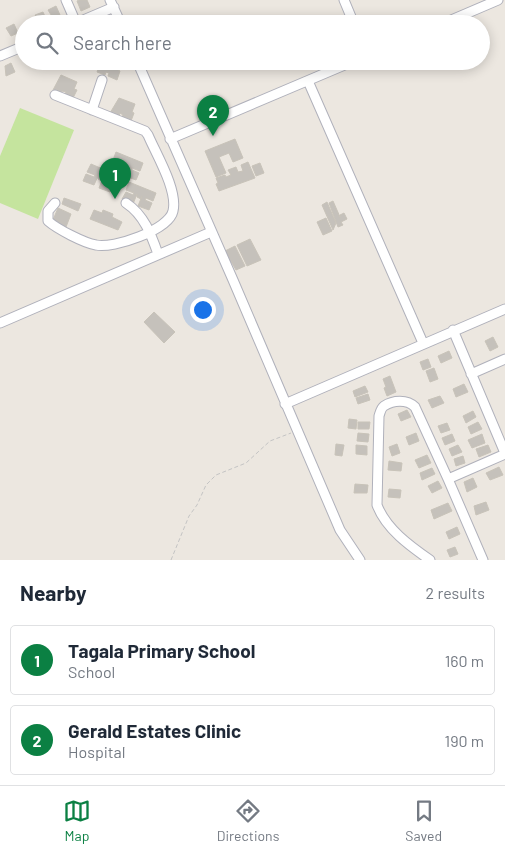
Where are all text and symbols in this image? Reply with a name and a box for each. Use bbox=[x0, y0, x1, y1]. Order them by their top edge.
search box bbox=[15, 15, 490, 70]
icon: search bbox=[33, 29, 61, 57]
text: Search here bbox=[73, 31, 172, 54]
pin: 2 bbox=[197, 95, 229, 136]
pin: 1 bbox=[99, 158, 131, 199]
your location bbox=[190, 297, 216, 323]
text: Nearby bbox=[20, 580, 86, 605]
text: 2 results bbox=[426, 583, 485, 602]
text: Tagala Primary School bbox=[68, 639, 255, 662]
text: 1 bbox=[34, 651, 40, 670]
text: 160 m bbox=[445, 651, 484, 670]
text: School bbox=[68, 662, 115, 681]
text: Gerald Estates Clinic bbox=[68, 719, 241, 742]
text: 2 bbox=[33, 731, 41, 750]
text: 190 m bbox=[445, 731, 484, 750]
text: Hospital bbox=[68, 742, 125, 761]
tab: Map bbox=[63, 797, 91, 844]
tab: Directions bbox=[217, 797, 279, 844]
tab: Saved bbox=[405, 797, 442, 844]

